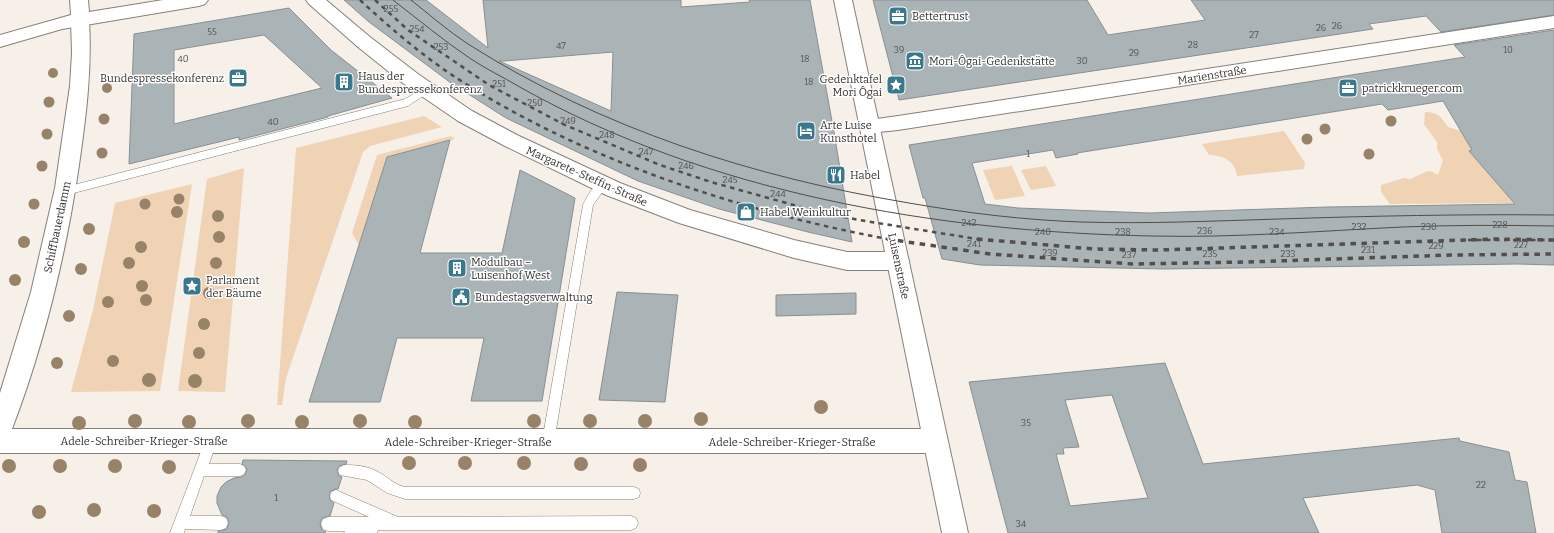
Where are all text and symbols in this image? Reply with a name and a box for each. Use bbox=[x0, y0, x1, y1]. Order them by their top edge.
house number: 255 bbox=[384, 4, 398, 14]
office icon: Bettertrust bbox=[887, 5, 909, 27]
place label: Bettertrust bbox=[912, 10, 969, 23]
house number: 26 bbox=[1332, 21, 1342, 31]
house number: 26 bbox=[1316, 23, 1326, 33]
house number: 254 bbox=[410, 24, 425, 34]
house number: 55 bbox=[207, 27, 217, 37]
house number: 27 bbox=[1249, 30, 1259, 40]
house number: 28 bbox=[1188, 40, 1198, 50]
house number: 47 bbox=[556, 41, 566, 51]
house number: 253 bbox=[434, 42, 448, 52]
house number: 39 bbox=[894, 45, 904, 55]
house number: 10 bbox=[1503, 45, 1513, 55]
house number: 29 bbox=[1129, 48, 1139, 58]
museum icon: Mori-Ôgai-Gedenkstätte bbox=[904, 50, 926, 72]
house number: 40 bbox=[177, 54, 189, 64]
house number: 18 bbox=[800, 54, 810, 64]
place label: Mori-Ôgai-Gedenkstätte bbox=[929, 54, 1055, 68]
house number: 30 bbox=[1077, 56, 1088, 66]
street label: Marienstraße bbox=[1177, 64, 1247, 87]
office icon: Bundespressekonferenz bbox=[227, 67, 249, 89]
place label: Haus der Bundespressekonferenz bbox=[358, 70, 482, 96]
building icon: Haus der Bundespressekonferenz bbox=[333, 71, 355, 93]
place label: Bundespressekonferenz bbox=[100, 72, 224, 85]
place label: Gedenktafel Mori Ôgai bbox=[820, 73, 883, 99]
place icon: Gedenktafel Mori Ôgai bbox=[885, 74, 907, 96]
house number: 18 bbox=[804, 77, 814, 87]
office icon: patrickkrueger.com bbox=[1337, 77, 1359, 99]
house number: 251 bbox=[492, 79, 506, 89]
place label: patrickkrueger.com bbox=[1362, 82, 1463, 95]
house number: 250 bbox=[527, 98, 543, 108]
house number: 249 bbox=[560, 116, 576, 126]
house number: 40 bbox=[267, 117, 279, 127]
place label: Arte Luise Kunsthotel bbox=[820, 119, 877, 145]
hotel icon: Arte Luise Kunsthotel bbox=[795, 120, 817, 142]
house number: 248 bbox=[599, 130, 615, 140]
street label: Margarete-Steffin-Straße bbox=[524, 144, 649, 209]
house number: 247 bbox=[639, 147, 654, 157]
house number: 1 bbox=[1026, 149, 1030, 159]
house number: 246 bbox=[678, 161, 694, 171]
restaurant icon: Habel bbox=[825, 164, 847, 186]
place label: Habel bbox=[850, 169, 880, 182]
house number: 245 bbox=[723, 175, 738, 185]
street label: Schiffbauerdamm bbox=[41, 180, 74, 274]
house number: 244 bbox=[770, 189, 786, 199]
shop icon: Habel Weinkultur bbox=[735, 201, 757, 223]
place label: Habel Weinkultur bbox=[760, 206, 851, 219]
house number: 242 bbox=[961, 218, 977, 228]
house number: 228 bbox=[1492, 220, 1508, 230]
house number: 232 bbox=[1352, 222, 1367, 232]
house number: 230 bbox=[1421, 222, 1437, 232]
house number: 236 bbox=[1197, 226, 1213, 236]
house number: 240 bbox=[1035, 227, 1051, 237]
house number: 238 bbox=[1115, 227, 1131, 237]
house number: 234 bbox=[1269, 227, 1285, 237]
street label: Luisenstraße bbox=[885, 232, 912, 300]
house number: 241 bbox=[967, 239, 981, 249]
house number: 227 bbox=[1514, 240, 1529, 250]
house number: 229 bbox=[1428, 241, 1444, 251]
house number: 231 bbox=[1361, 245, 1375, 255]
house number: 239 bbox=[1042, 248, 1058, 258]
house number: 235 bbox=[1203, 249, 1218, 259]
house number: 233 bbox=[1281, 249, 1296, 259]
house number: 237 bbox=[1122, 250, 1137, 260]
place label: Modulbau – Luisenhof West bbox=[471, 256, 550, 282]
building icon: Modulbau – Luisenhof West bbox=[446, 257, 468, 279]
place label: Parlament der Bäume bbox=[206, 274, 262, 300]
place icon: Parlament der Bäume bbox=[181, 275, 203, 297]
public building icon: Bundestagsverwaltung bbox=[450, 286, 472, 308]
place label: Bundestagsverwaltung bbox=[475, 291, 593, 304]
house number: 35 bbox=[1021, 418, 1031, 428]
street label: Adele-Schreiber-Krieger-Straße bbox=[61, 435, 227, 448]
street label: Adele-Schreiber-Krieger-Straße bbox=[385, 436, 551, 449]
street label: Adele-Schreiber-Krieger-Straße bbox=[709, 436, 875, 449]
house number: 22 bbox=[1476, 480, 1486, 490]
house number: 1 bbox=[274, 493, 278, 503]
house number: 34 bbox=[1016, 519, 1027, 529]

